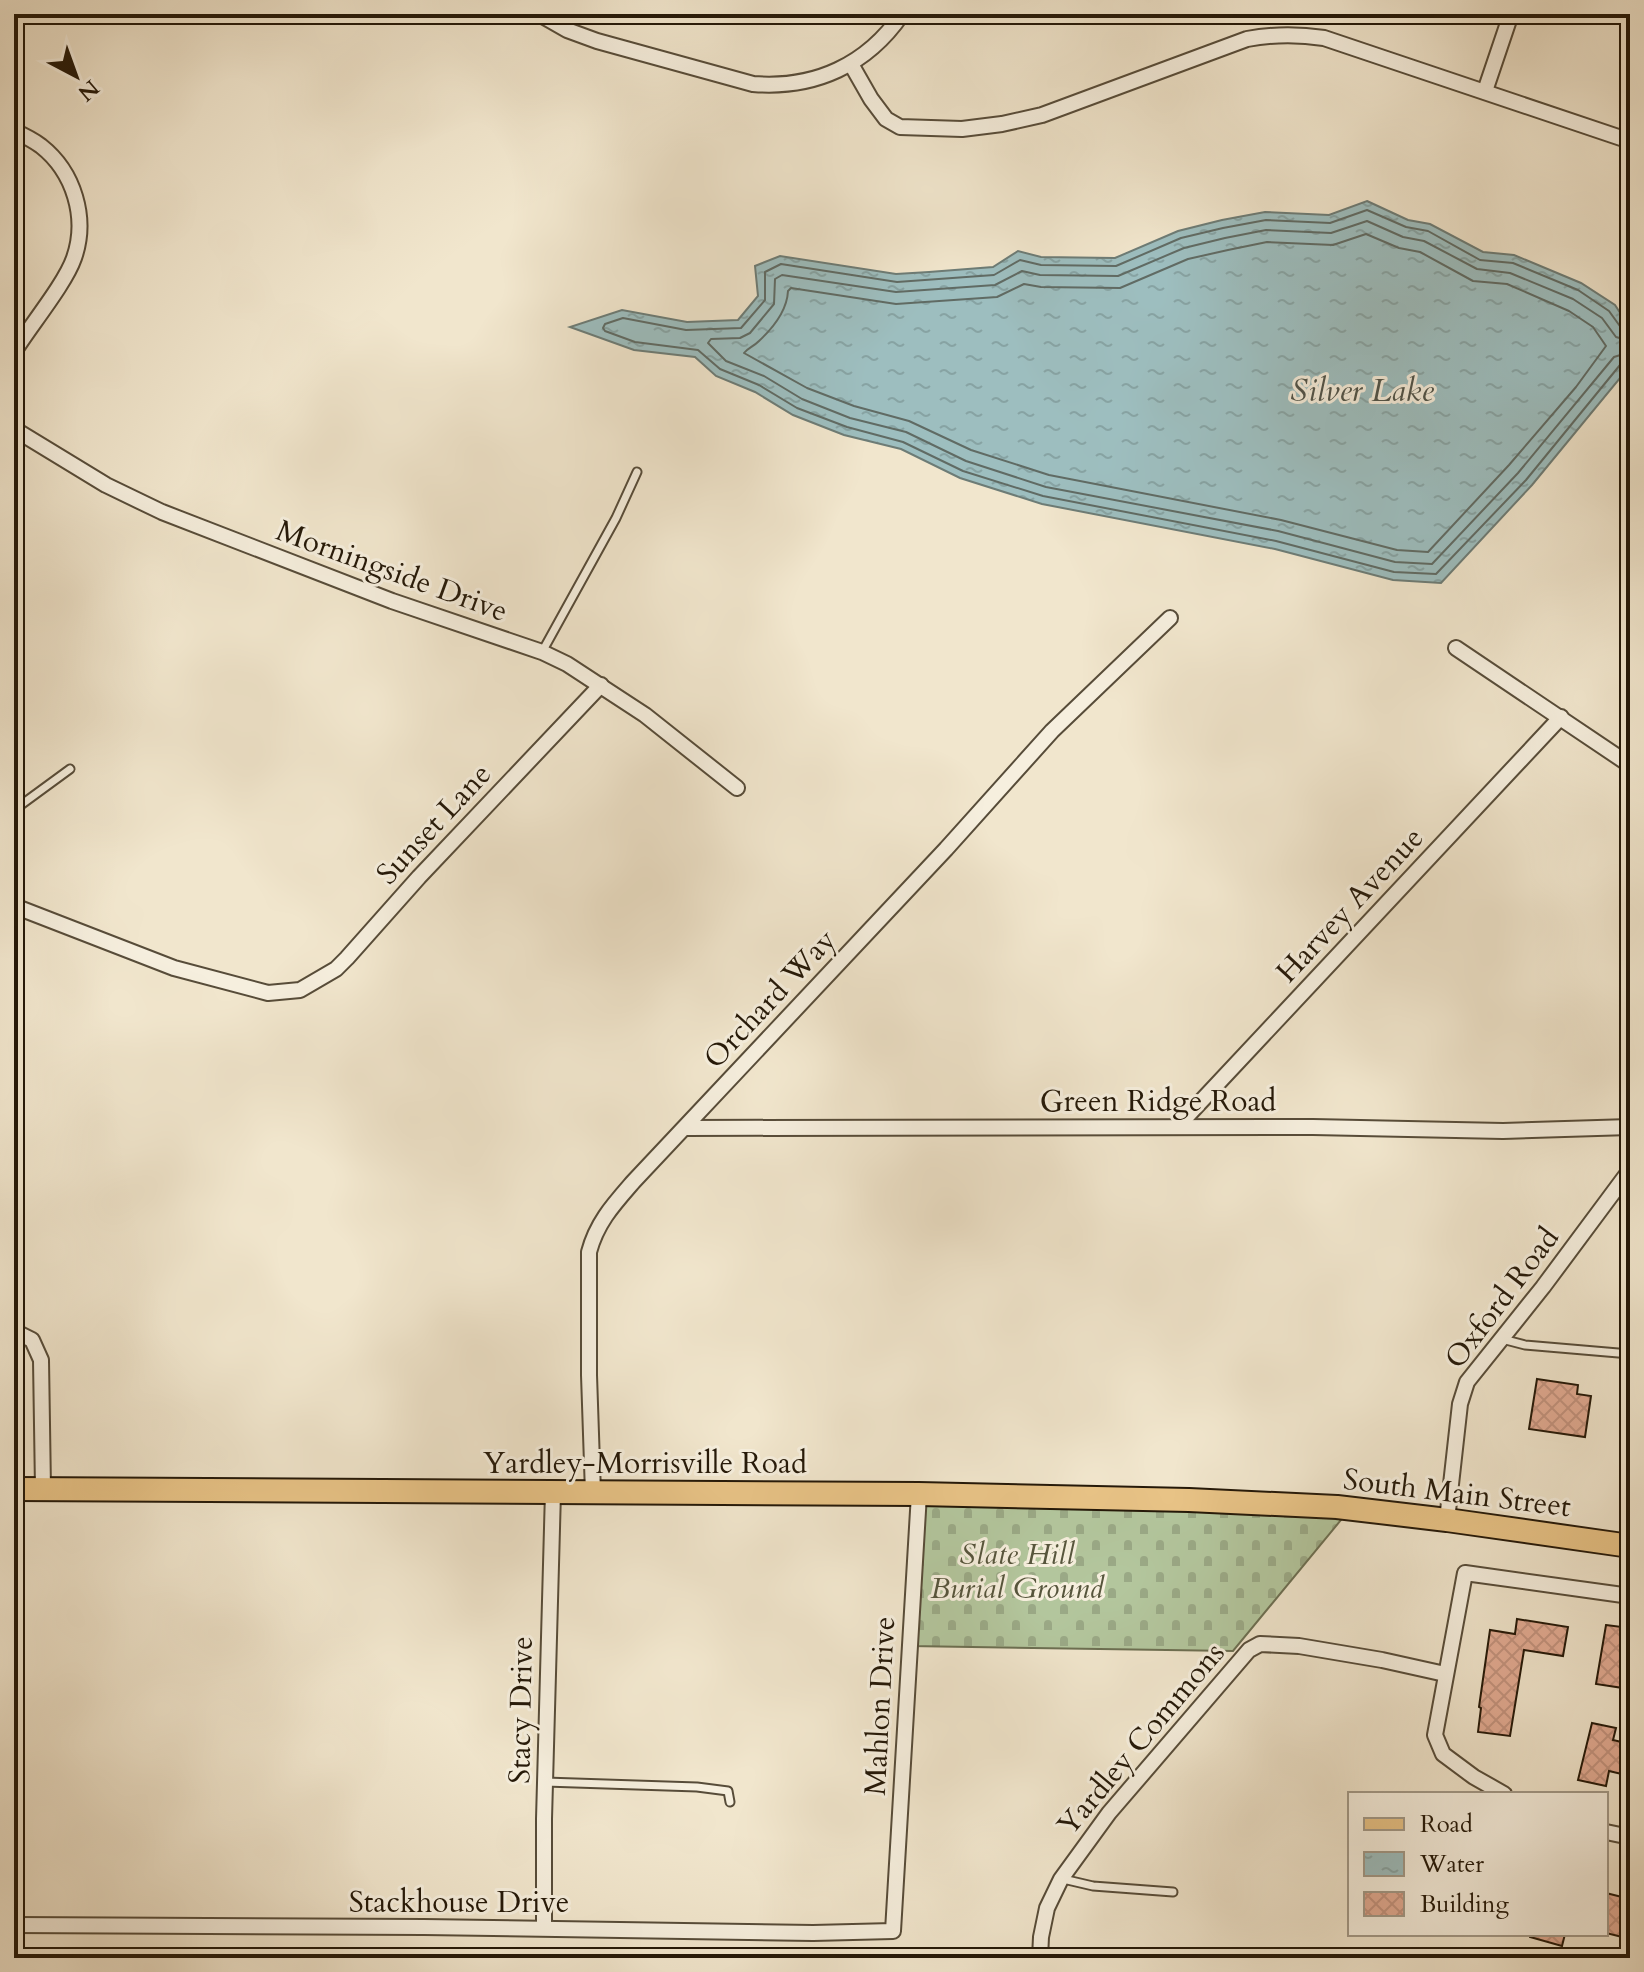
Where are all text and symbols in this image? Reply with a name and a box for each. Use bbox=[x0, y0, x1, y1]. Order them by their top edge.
north arrow bbox=[36, 36, 116, 116]
text: N bbox=[71, 73, 106, 108]
water label: Silver Lake bbox=[1290, 369, 1434, 413]
street label: Morningside Drive bbox=[271, 510, 513, 632]
street label: Sunset Lane bbox=[367, 755, 501, 893]
street label: Harvey Avenue bbox=[1267, 818, 1433, 992]
street label: Orchard Way bbox=[695, 920, 845, 1078]
street label: Green Ridge Road bbox=[1040, 1081, 1276, 1122]
street label: Oxford Road bbox=[1435, 1219, 1569, 1377]
street label: Yardley-Morrisville Road bbox=[483, 1443, 807, 1484]
street label: South Main Street bbox=[1341, 1459, 1573, 1527]
park label: Slate Hill Burial Ground bbox=[930, 1534, 1105, 1609]
street label: Mahlon Drive bbox=[855, 1615, 905, 1797]
street label: Yardley Commons bbox=[1048, 1634, 1234, 1844]
street label: Stacy Drive bbox=[499, 1636, 543, 1784]
legend bbox=[1348, 1792, 1608, 1936]
text: Road bbox=[1420, 1808, 1473, 1841]
text: Water bbox=[1419, 1848, 1484, 1881]
street label: Stackhouse Drive bbox=[349, 1882, 569, 1923]
text: Building bbox=[1420, 1888, 1510, 1921]

